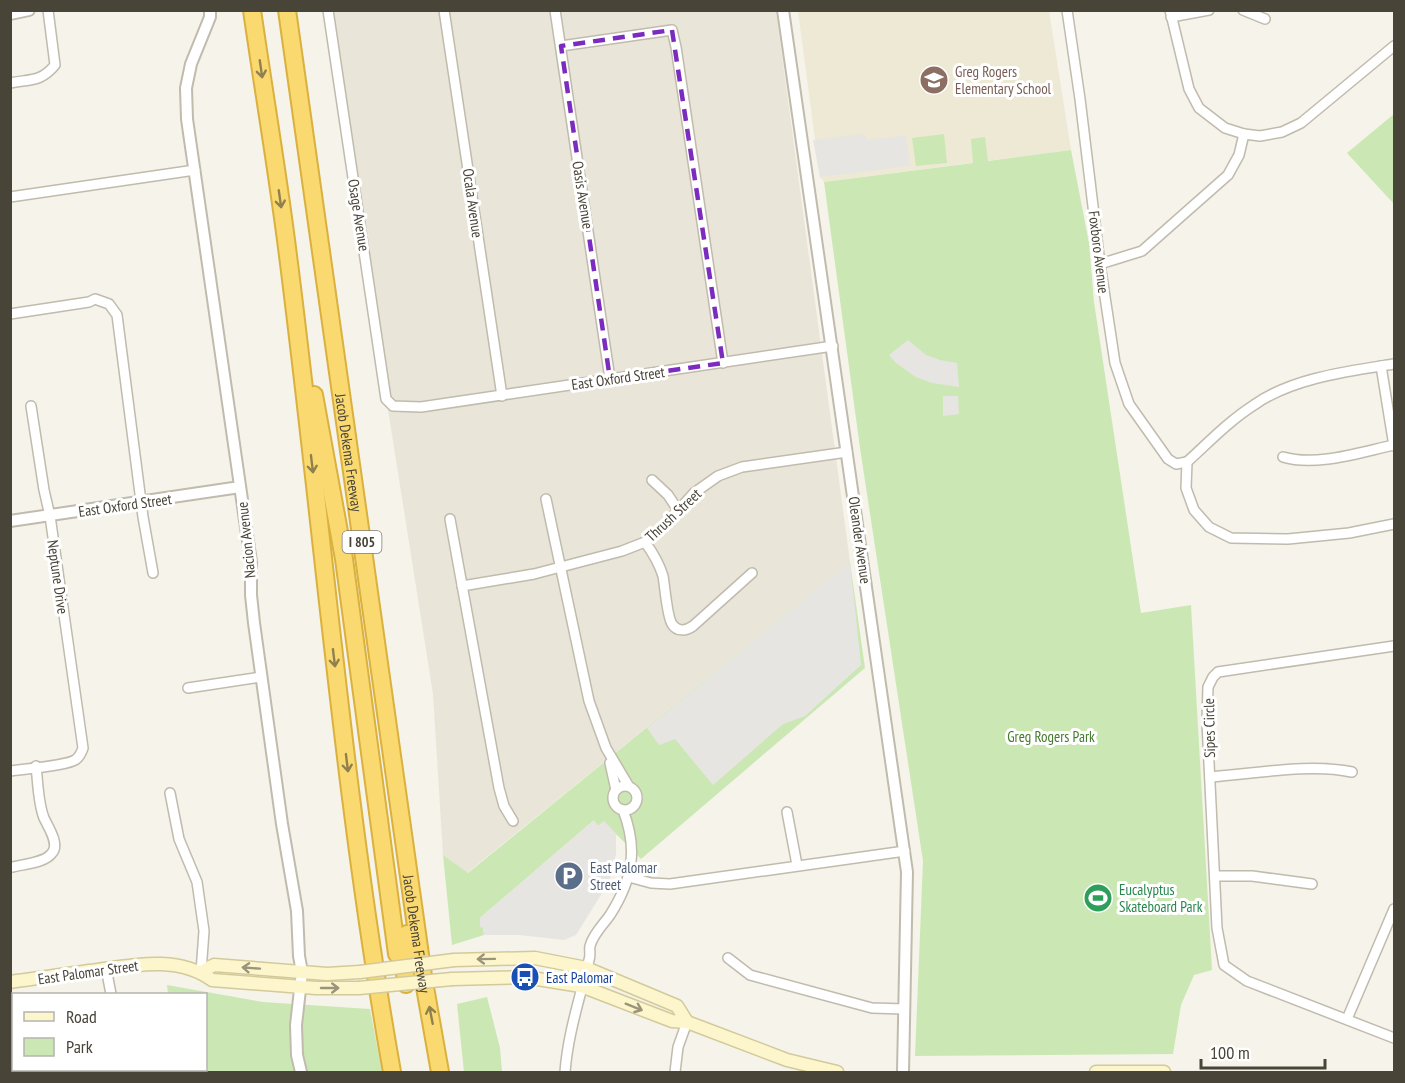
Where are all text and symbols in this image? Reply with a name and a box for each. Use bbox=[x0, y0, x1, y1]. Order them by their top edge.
one-way arrow bbox=[255, 59, 266, 79]
place label: Greg Rogers Elementary School bbox=[955, 62, 1052, 98]
school or university icon: Greg Rogers Elementary School bbox=[918, 64, 950, 96]
street label: Oasis Avenue bbox=[568, 160, 598, 230]
street label: Ocala Avenue bbox=[459, 167, 487, 239]
street label: Osage Avenue bbox=[344, 178, 374, 252]
one-way arrow bbox=[274, 189, 285, 209]
street label: Foxboro Avenue bbox=[1085, 210, 1113, 294]
street label: East Oxford Street bbox=[570, 362, 666, 394]
street label: Jacob Dekema Freeway bbox=[331, 391, 367, 513]
one-way arrow bbox=[306, 454, 317, 473]
street label: Thrush Street bbox=[641, 484, 705, 546]
street label: East Oxford Street bbox=[77, 489, 173, 521]
street label: Oleander Avenue bbox=[844, 495, 876, 585]
street label: Nacion Avenue bbox=[233, 501, 259, 579]
road number: I 805 bbox=[342, 531, 382, 553]
street label: Neptune Drive bbox=[43, 539, 73, 615]
one-way arrow bbox=[329, 647, 340, 667]
street label: Sipes Circle bbox=[1199, 698, 1219, 758]
park label: Greg Rogers Park bbox=[1007, 727, 1095, 746]
one-way arrow bbox=[342, 752, 353, 772]
place label: East Palomar Street bbox=[590, 858, 658, 894]
parking icon: East Palomar Street bbox=[553, 860, 585, 892]
street label: Jacob Dekema Freeway bbox=[399, 873, 435, 995]
place label: Eucalyptus Skateboard Park bbox=[1119, 880, 1203, 916]
sports icon: Eucalyptus Skateboard Park bbox=[1082, 882, 1114, 914]
one-way arrow bbox=[477, 953, 497, 965]
street label: East Palomar Street bbox=[37, 956, 139, 988]
bus stop icon: East Palomar bbox=[509, 961, 541, 993]
one-way arrow bbox=[241, 962, 261, 973]
place label: East Palomar bbox=[546, 968, 614, 987]
one-way arrow bbox=[319, 982, 339, 994]
legend bbox=[12, 993, 207, 1071]
one-way arrow bbox=[624, 1002, 643, 1013]
text: Road bbox=[66, 1005, 97, 1028]
one-way arrow bbox=[425, 1006, 436, 1025]
scale bar bbox=[1201, 1032, 1326, 1070]
text: Park bbox=[66, 1035, 93, 1058]
text: 100 m bbox=[1210, 1041, 1250, 1064]

